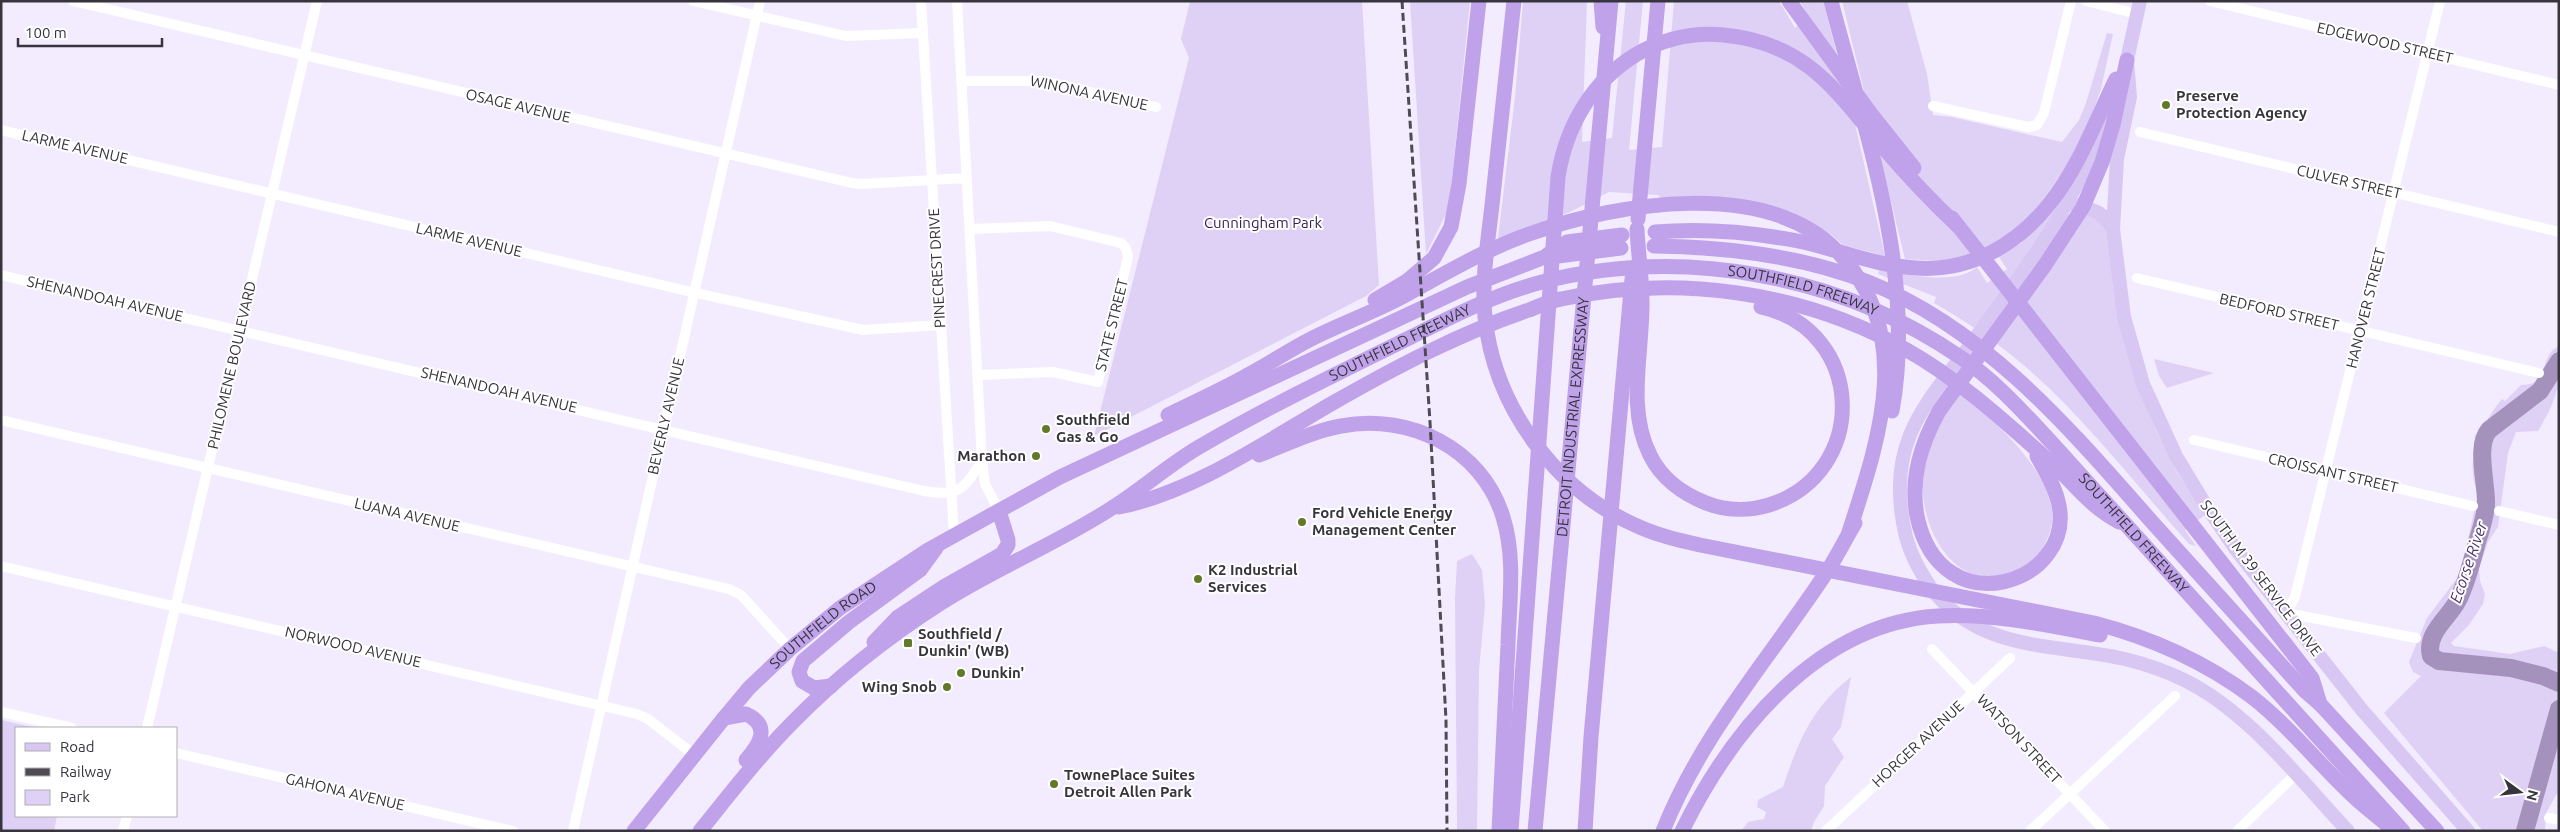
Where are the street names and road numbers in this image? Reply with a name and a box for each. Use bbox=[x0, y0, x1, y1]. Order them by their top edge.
street label: EDGEWOOD STREET bbox=[2315, 19, 2455, 67]
street label: WINONA AVENUE bbox=[1029, 72, 1150, 113]
street label: OSAGE AVENUE bbox=[464, 85, 572, 126]
street label: LARME AVENUE bbox=[20, 126, 130, 167]
street label: CULVER STREET bbox=[2295, 161, 2404, 202]
street label: PINECREST DRIVE bbox=[925, 208, 948, 328]
street label: LARME AVENUE bbox=[414, 219, 524, 260]
street label: HANOVER STREET bbox=[2342, 245, 2389, 370]
street label: SOUTHFIELD FREEWAY bbox=[1727, 262, 1881, 319]
street label: SHENANDOAH AVENUE bbox=[25, 272, 185, 325]
street label: STATE STREET bbox=[1092, 276, 1131, 373]
street label: PHILOMENE BOULEVARD bbox=[204, 279, 259, 451]
street label: BEDFORD STREET bbox=[2218, 289, 2341, 334]
street label: DETROIT INDUSTRIAL EXPRESSWAY bbox=[1553, 296, 1592, 537]
street label: SOUTHFIELD FREEWAY bbox=[1326, 300, 1473, 384]
street label: BEVERLY AVENUE bbox=[644, 356, 687, 476]
street label: SHENANDOAH AVENUE bbox=[419, 363, 579, 416]
street label: CROISSANT STREET bbox=[2267, 449, 2400, 496]
street label: SOUTHFIELD FREEWAY bbox=[2076, 469, 2193, 596]
street label: LUANA AVENUE bbox=[353, 494, 461, 535]
street label: SOUTH M 39 SERVICE DRIVE bbox=[2197, 496, 2326, 659]
street label: SOUTHFIELD ROAD bbox=[766, 577, 880, 672]
street label: NORWOOD AVENUE bbox=[283, 623, 423, 670]
street label: WATSON STREET bbox=[1974, 691, 2065, 787]
street label: HORGER AVENUE bbox=[1868, 697, 1967, 790]
street label: GAHONA AVENUE bbox=[284, 770, 406, 814]

